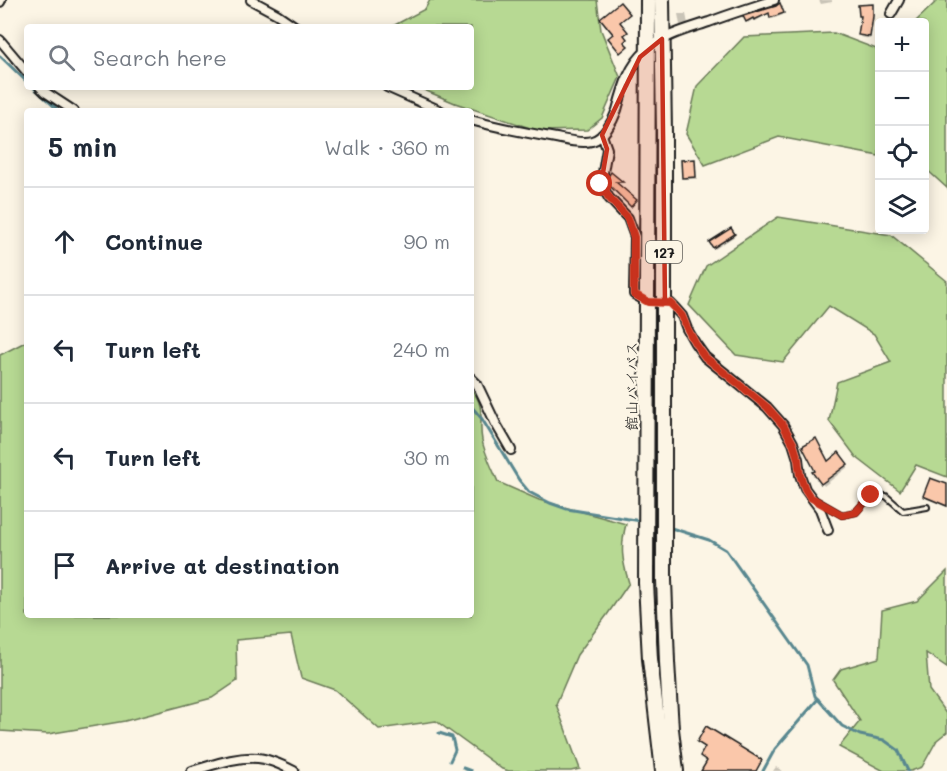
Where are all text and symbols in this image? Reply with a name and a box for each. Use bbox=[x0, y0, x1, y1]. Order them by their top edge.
map controls bbox=[875, 18, 929, 234]
button: + bbox=[875, 18, 929, 72]
search box bbox=[24, 24, 474, 90]
icon: search bbox=[45, 41, 78, 74]
text: Search here bbox=[93, 43, 227, 72]
button: − bbox=[875, 72, 929, 126]
button: locate bbox=[875, 126, 929, 180]
text: 5 min bbox=[48, 130, 117, 164]
text: Walk · 360 m bbox=[324, 134, 450, 160]
route start bbox=[586, 170, 612, 196]
button: layers bbox=[875, 180, 929, 234]
icon: ahead bbox=[48, 225, 81, 258]
text: Continue bbox=[105, 227, 203, 256]
text: 90 m bbox=[404, 228, 450, 254]
road number: 127 bbox=[646, 241, 682, 263]
icon: left bbox=[48, 333, 81, 366]
text: Turn left bbox=[105, 335, 201, 364]
text: 240 m bbox=[392, 336, 450, 362]
street label: 館山バイパス bbox=[621, 341, 641, 431]
icon: left bbox=[48, 441, 81, 474]
text: Turn left bbox=[105, 443, 201, 472]
text: 30 m bbox=[404, 444, 450, 470]
route end bbox=[857, 481, 883, 507]
icon: arrive bbox=[48, 549, 81, 582]
text: Arrive at destination bbox=[105, 551, 340, 580]

